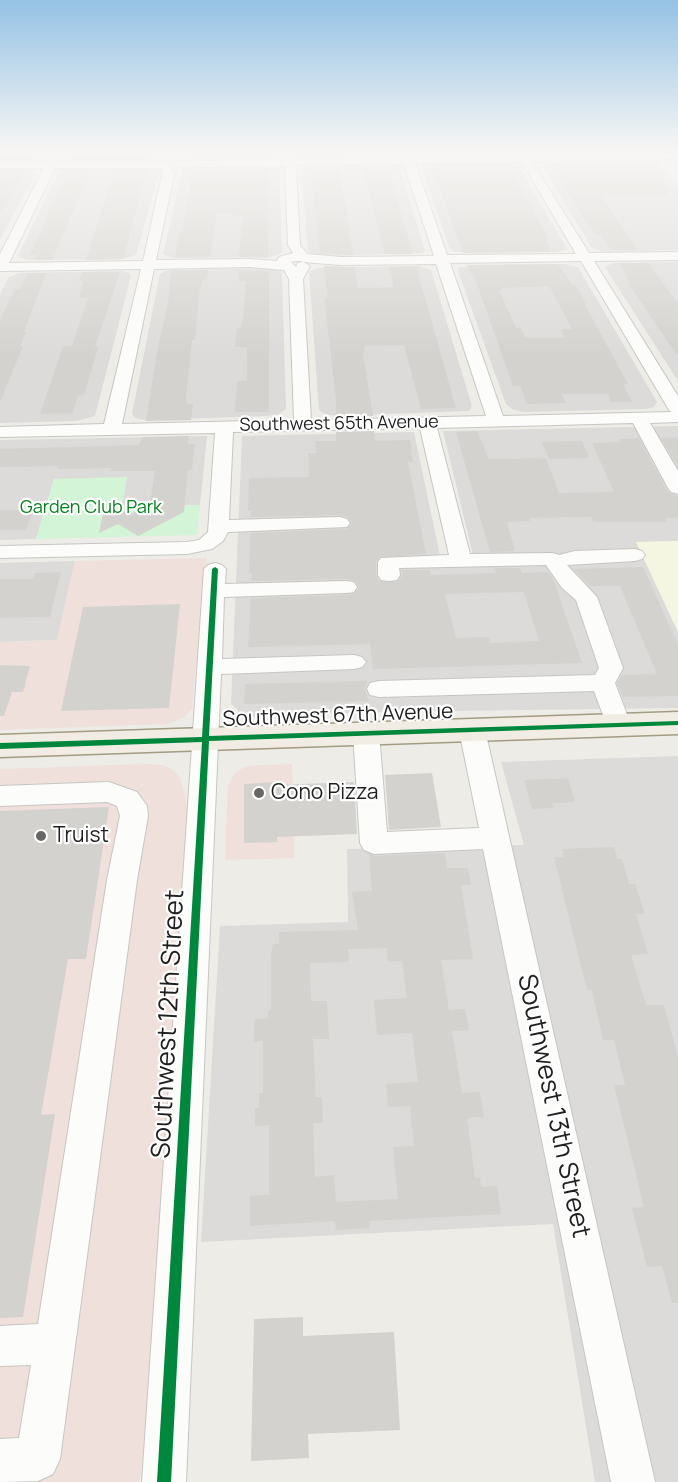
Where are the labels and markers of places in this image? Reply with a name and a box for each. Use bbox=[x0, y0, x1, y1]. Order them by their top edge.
place label: Cono Pizza bbox=[271, 780, 378, 806]
marker: Cono Pizza bbox=[252, 786, 266, 800]
place label: Truist bbox=[53, 823, 109, 849]
marker: Truist bbox=[34, 829, 48, 843]

